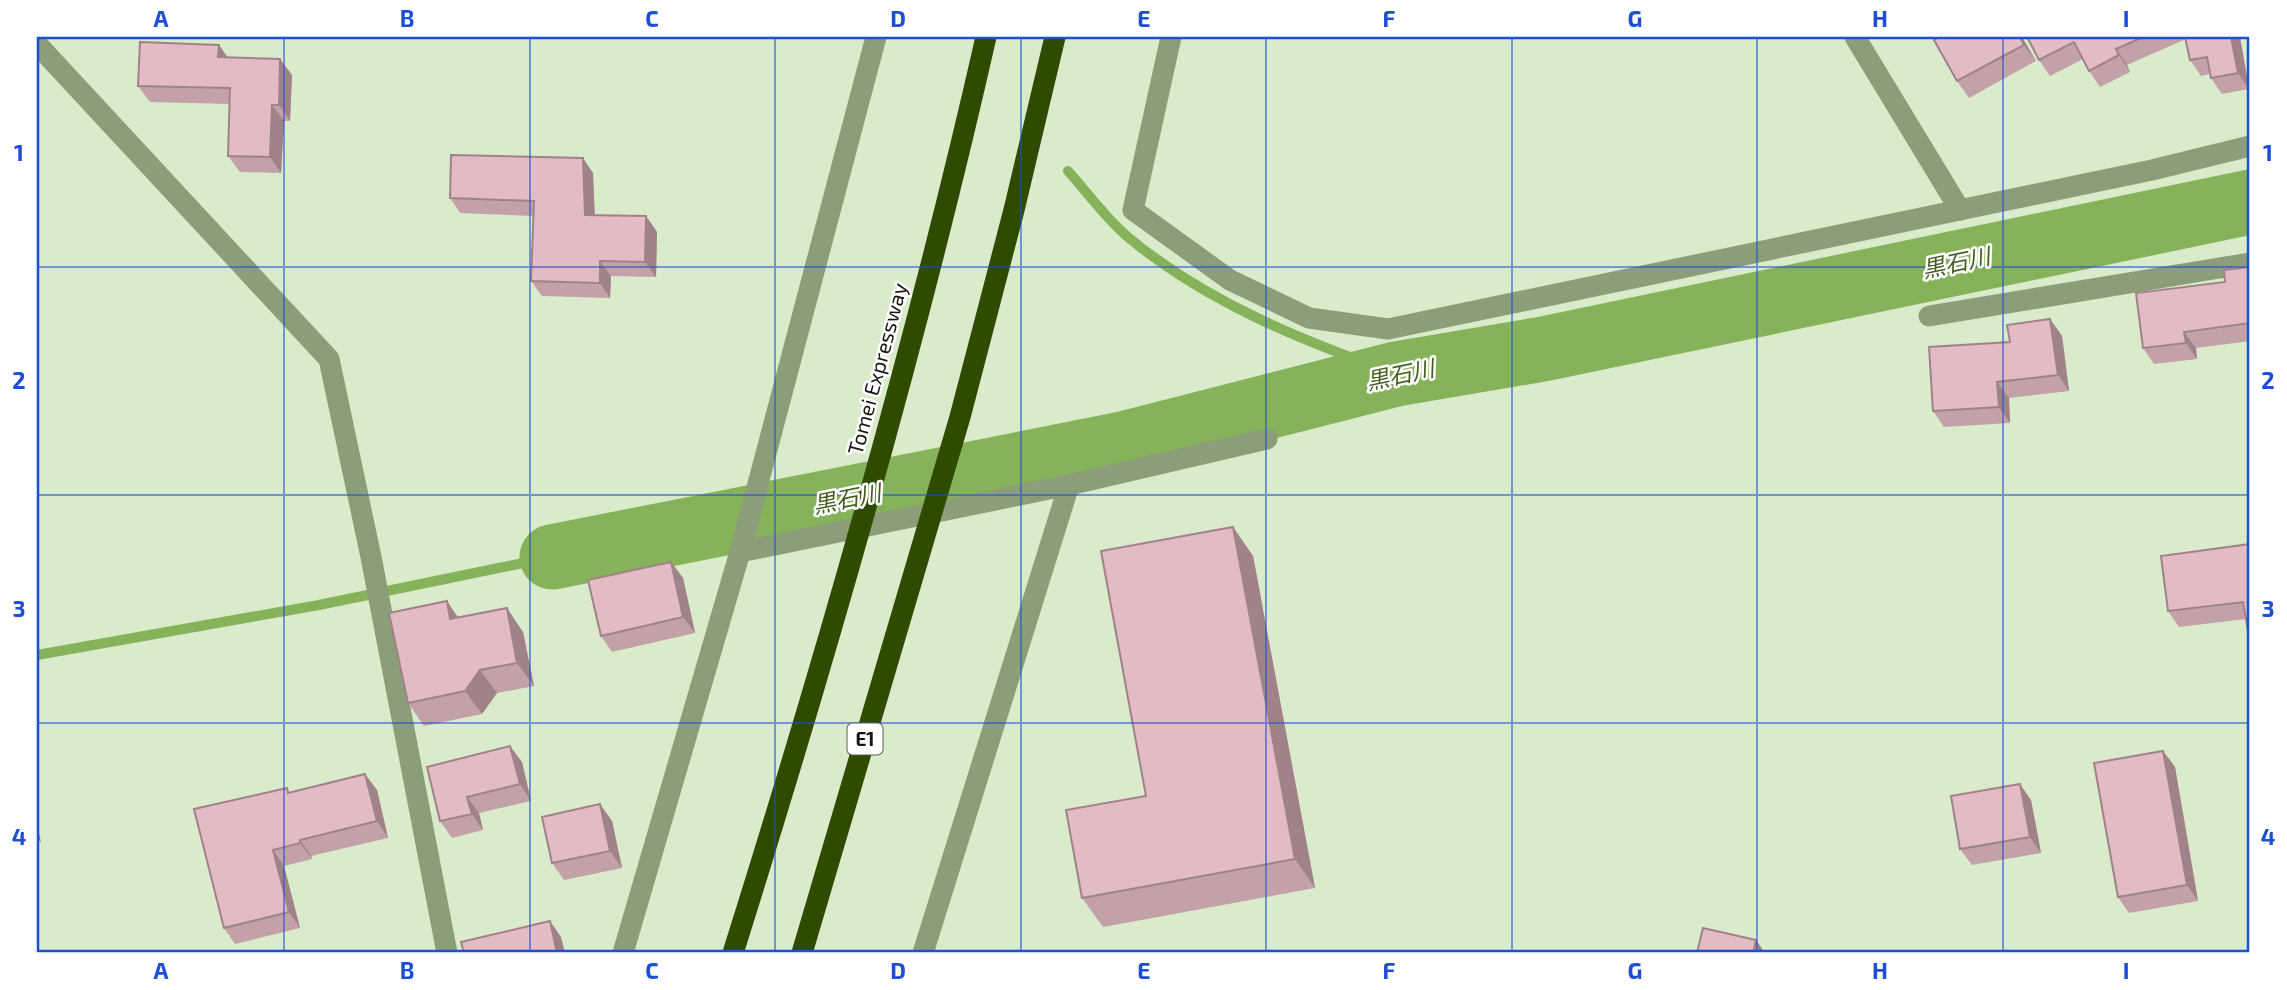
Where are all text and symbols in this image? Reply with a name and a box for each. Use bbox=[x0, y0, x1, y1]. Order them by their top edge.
text: A bbox=[153, 4, 169, 32]
text: B bbox=[400, 4, 414, 32]
text: C bbox=[645, 4, 659, 32]
text: D bbox=[890, 4, 906, 32]
text: E bbox=[1137, 4, 1151, 32]
text: F bbox=[1383, 4, 1396, 32]
text: G bbox=[1628, 4, 1642, 32]
text: H bbox=[1872, 4, 1888, 32]
text: I bbox=[2123, 4, 2129, 32]
text: 1 bbox=[14, 138, 24, 166]
text: 1 bbox=[2263, 138, 2273, 166]
water label: 黒石川 bbox=[1919, 241, 1995, 283]
street label: Tomei Expressway bbox=[842, 280, 912, 457]
water label: 黒石川 bbox=[1363, 353, 1439, 395]
text: 2 bbox=[12, 366, 26, 394]
text: 2 bbox=[2261, 366, 2275, 394]
water label: 黒石川 bbox=[810, 477, 886, 518]
text: 3 bbox=[12, 594, 26, 622]
text: 3 bbox=[2261, 594, 2275, 622]
road number: E1 bbox=[848, 724, 882, 754]
text: 4 bbox=[12, 822, 26, 850]
text: 4 bbox=[2261, 822, 2275, 850]
text: A bbox=[153, 956, 169, 984]
text: B bbox=[400, 956, 414, 984]
text: C bbox=[645, 956, 659, 984]
text: D bbox=[890, 956, 906, 984]
text: E bbox=[1137, 956, 1151, 984]
text: F bbox=[1383, 956, 1396, 984]
text: G bbox=[1628, 956, 1642, 984]
text: H bbox=[1872, 956, 1888, 984]
text: I bbox=[2123, 956, 2129, 984]

